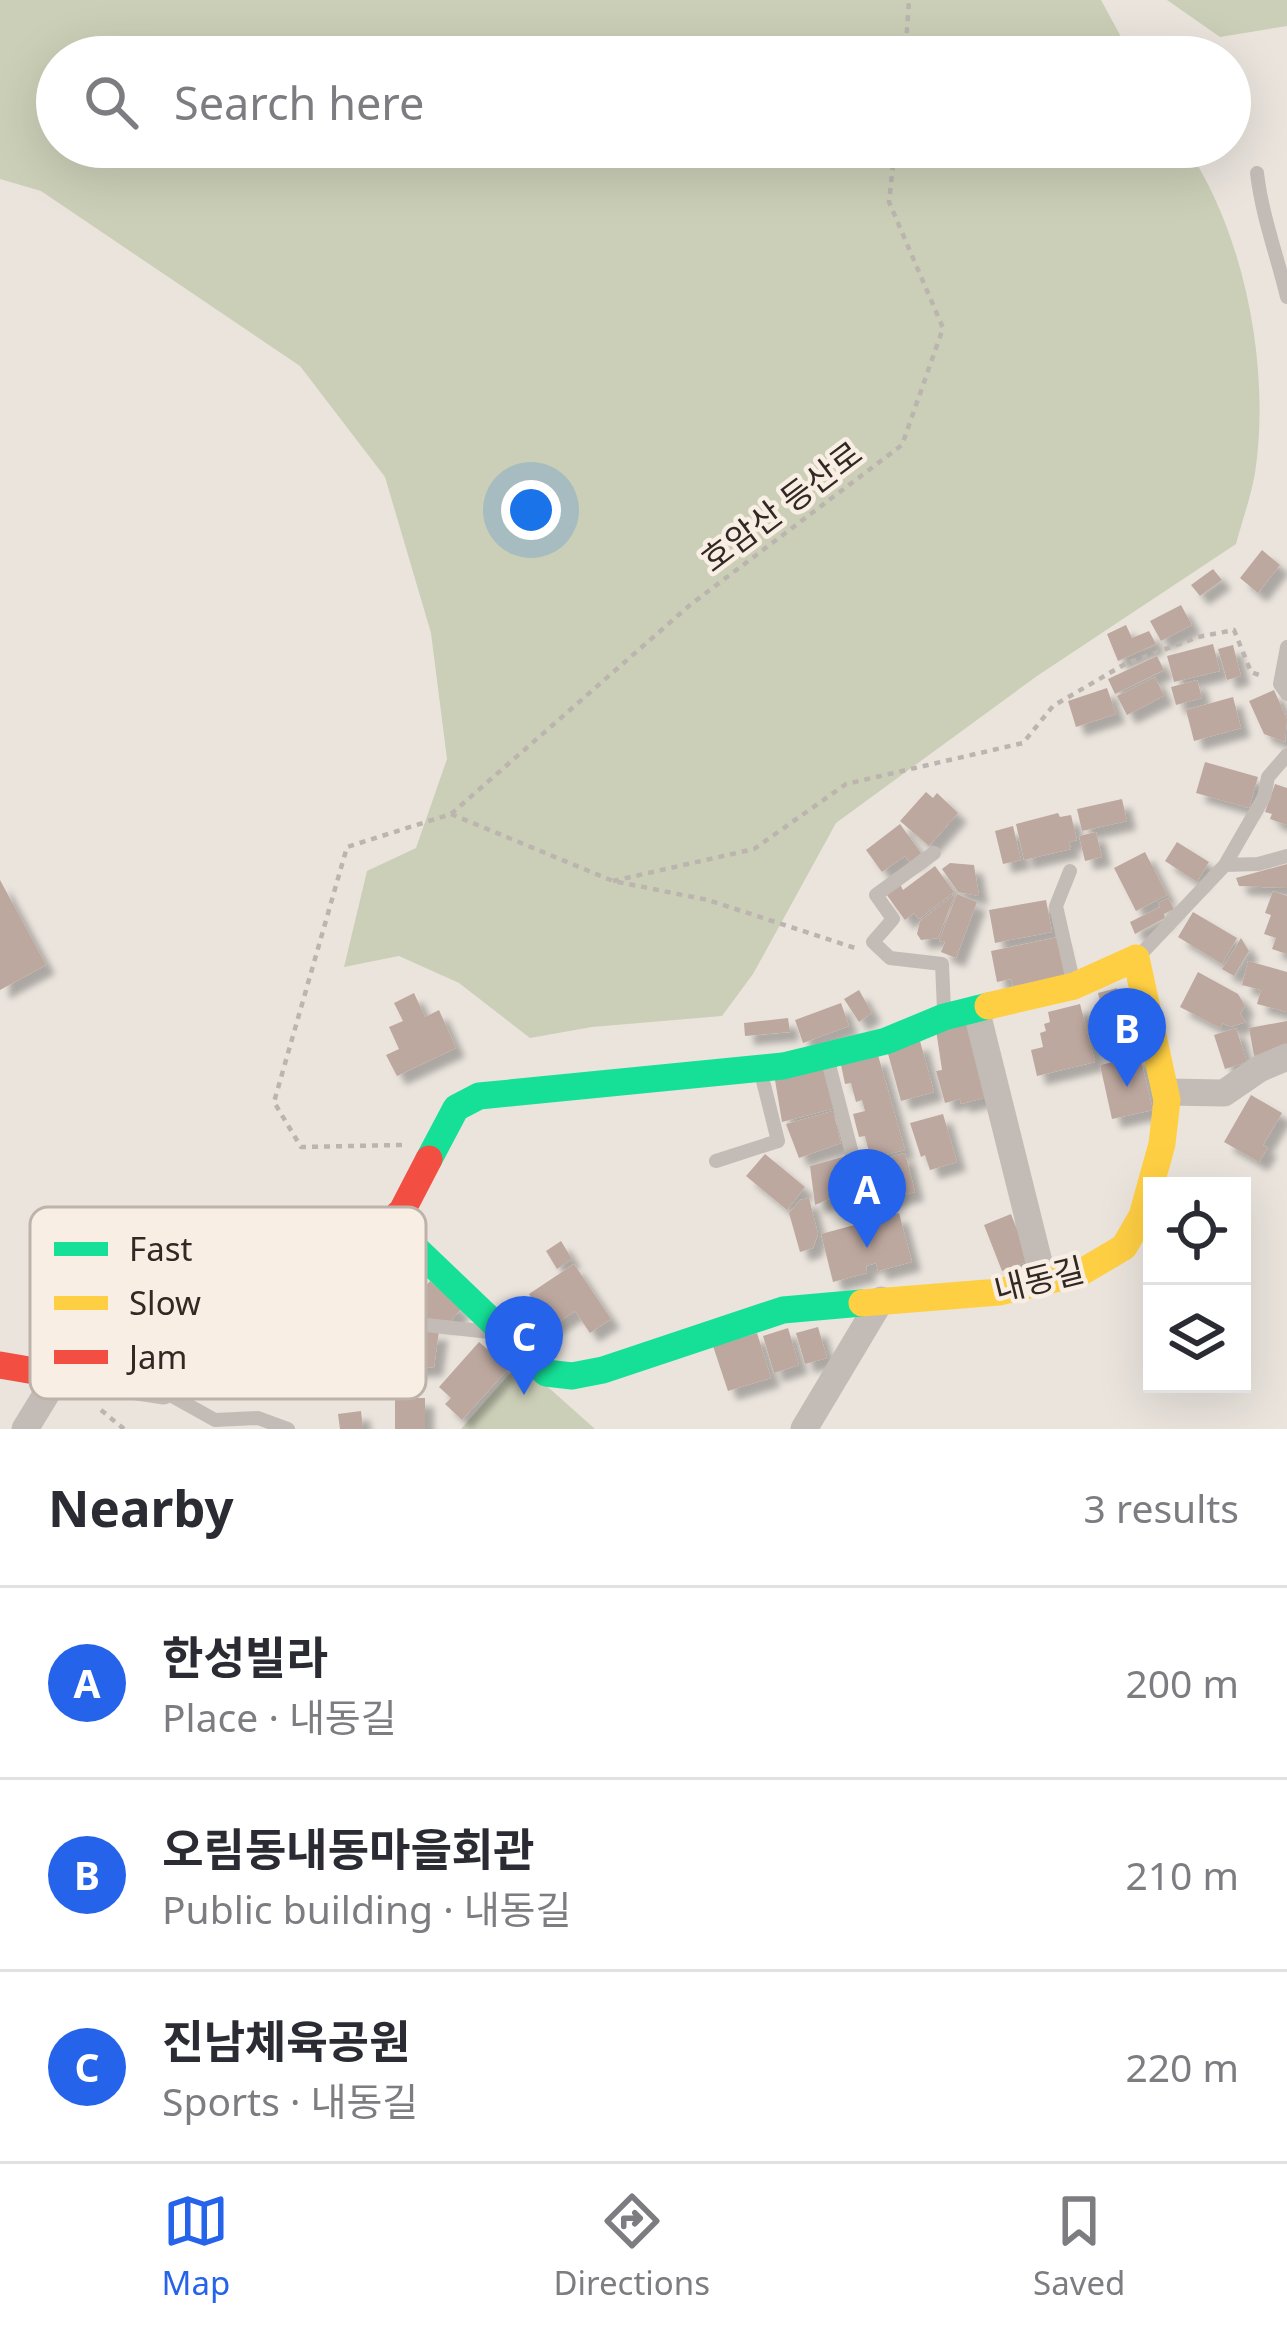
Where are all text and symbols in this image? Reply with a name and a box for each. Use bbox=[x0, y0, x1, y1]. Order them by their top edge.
search box bbox=[36, 36, 1251, 168]
icon: search bbox=[78, 69, 144, 135]
text: Search here bbox=[174, 72, 424, 133]
street label: 호암산 등산로 bbox=[691, 431, 871, 581]
your location bbox=[501, 480, 561, 540]
pin: B bbox=[1088, 988, 1166, 1087]
pin: A bbox=[828, 1149, 906, 1248]
map controls bbox=[1143, 1177, 1251, 1393]
button: locate bbox=[1143, 1177, 1251, 1285]
legend bbox=[30, 1207, 426, 1399]
text: Fast bbox=[129, 1226, 192, 1271]
street label: 내동길 bbox=[989, 1246, 1089, 1312]
text: Slow bbox=[129, 1280, 201, 1325]
button: layers bbox=[1143, 1285, 1251, 1393]
pin: C bbox=[485, 1296, 563, 1395]
text: Jam bbox=[126, 1334, 187, 1379]
text: Nearby bbox=[48, 1472, 234, 1542]
text: 3 results bbox=[1084, 1481, 1239, 1534]
text: 한성빌라 bbox=[162, 1626, 328, 1687]
text: A bbox=[74, 1656, 101, 1709]
text: 200 m bbox=[1125, 1656, 1239, 1709]
text: Place · 내동길 bbox=[162, 1690, 397, 1743]
text: 오림동내동마을회관 bbox=[162, 1818, 535, 1879]
text: B bbox=[74, 1848, 100, 1901]
text: 210 m bbox=[1125, 1848, 1239, 1901]
text: Public building · 내동길 bbox=[162, 1882, 571, 1935]
text: 진남체육공원 bbox=[162, 2010, 410, 2071]
text: C bbox=[74, 2040, 100, 2093]
text: 220 m bbox=[1125, 2040, 1239, 2093]
text: Sports · 내동길 bbox=[162, 2074, 418, 2127]
tab: Map bbox=[162, 2188, 230, 2305]
tab: Directions bbox=[553, 2188, 710, 2305]
tab: Saved bbox=[1033, 2188, 1125, 2305]

